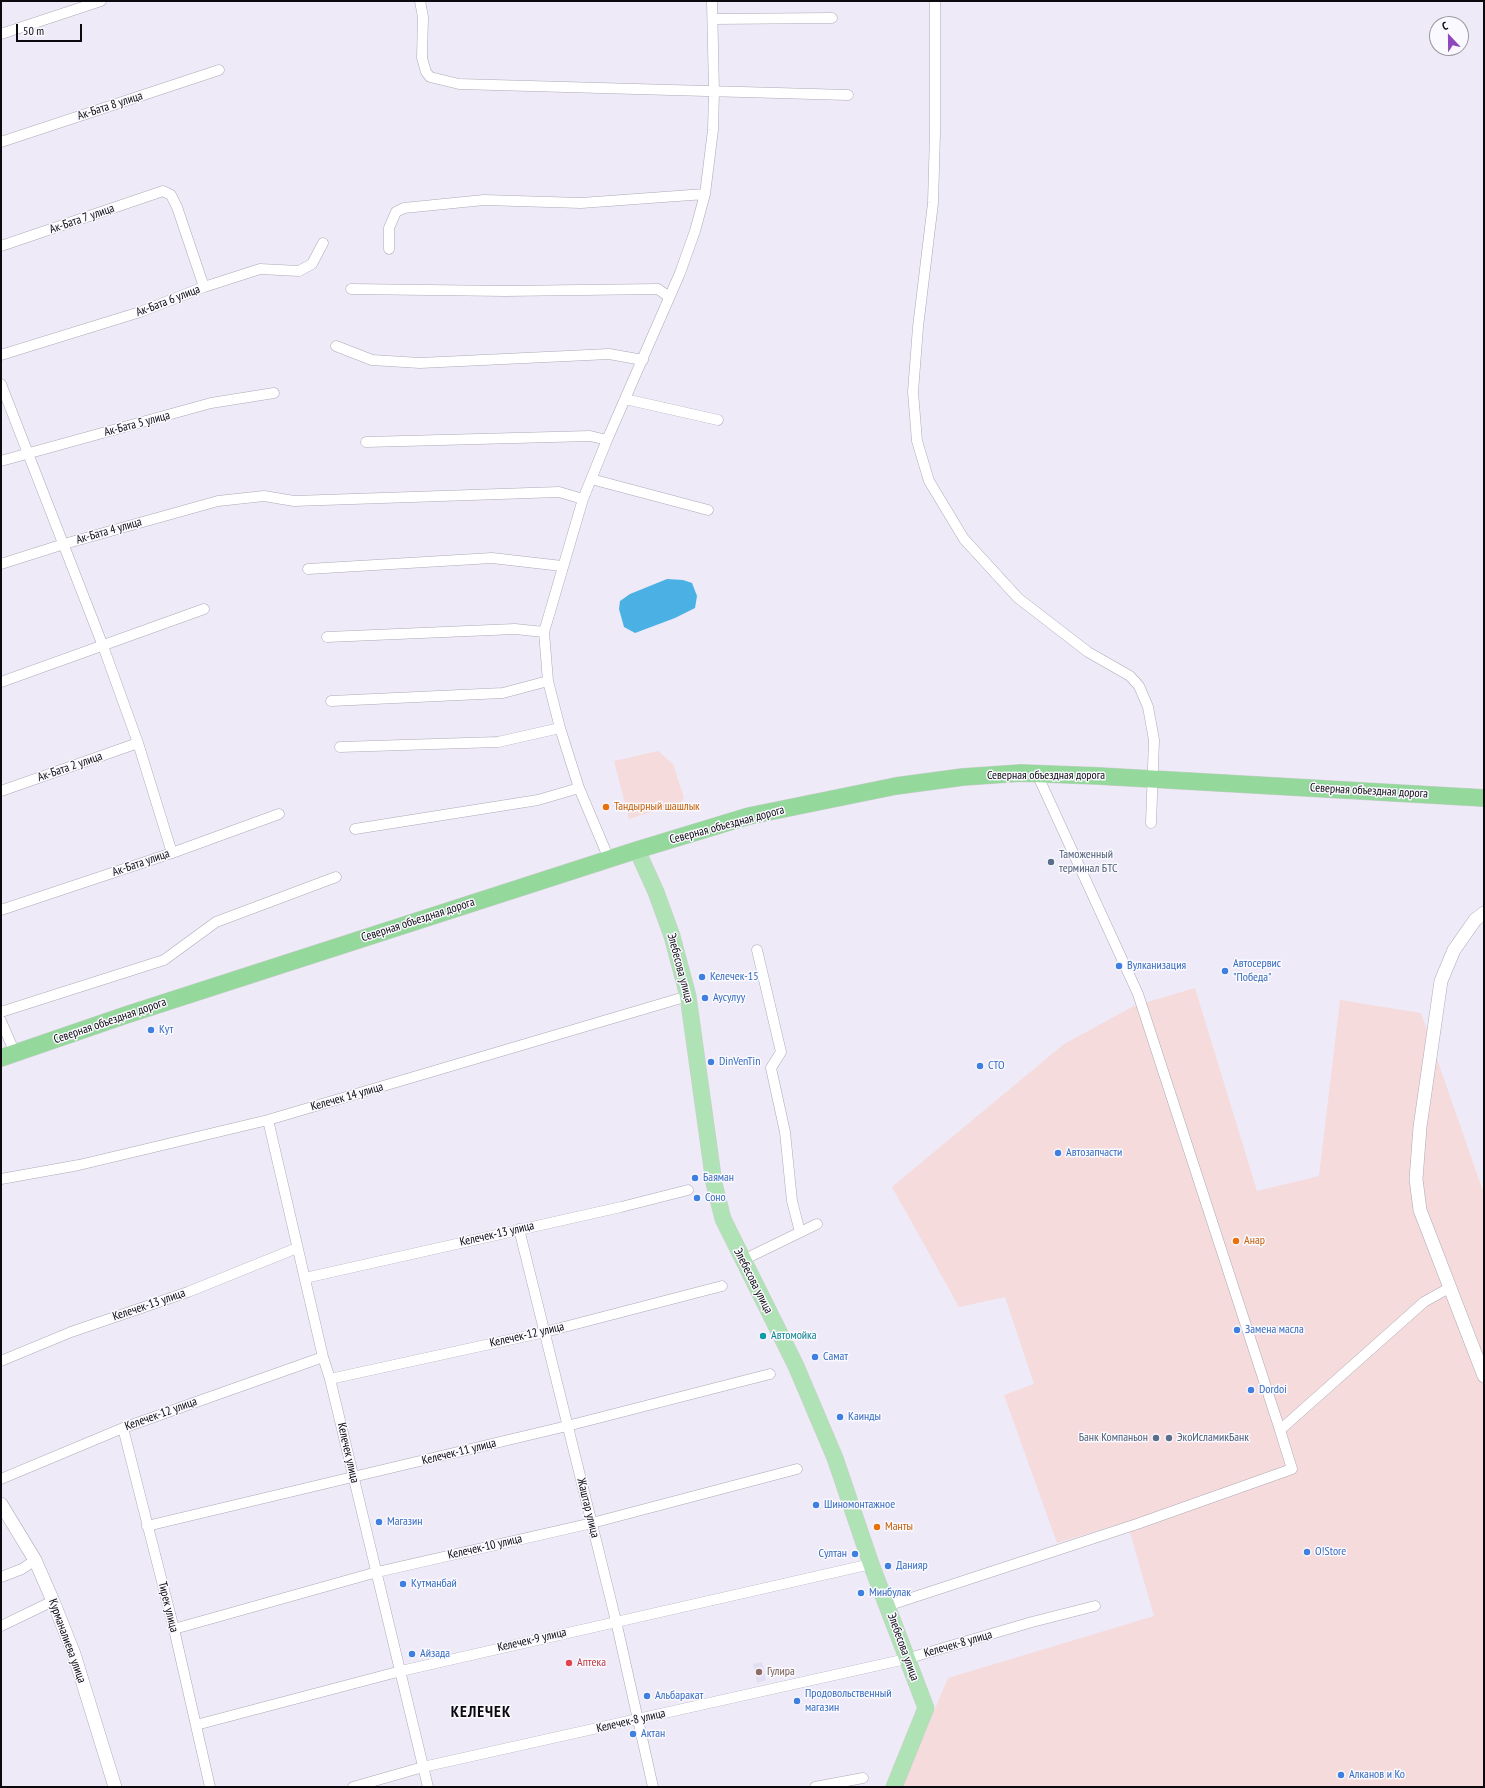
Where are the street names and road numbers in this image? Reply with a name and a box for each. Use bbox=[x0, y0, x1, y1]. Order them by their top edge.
street label: Ак-Бата 8 улица bbox=[76, 89, 144, 123]
street label: Ак-Бата 7 улица bbox=[48, 201, 116, 237]
street label: Ак-Бата 6 улица bbox=[134, 282, 202, 320]
street label: Ак-Бата 5 улица bbox=[102, 408, 172, 440]
street label: Ак-Бата 4 улица bbox=[74, 515, 144, 547]
street label: Ак-Бата 2 улица bbox=[36, 749, 104, 785]
street label: Северная объездная дорога bbox=[987, 769, 1105, 783]
street label: Северная объездная дорога bbox=[1310, 781, 1428, 801]
street label: Северная объездная дорога bbox=[668, 803, 786, 847]
street label: Ак-Бата улица bbox=[110, 846, 172, 880]
street label: Северная объездная дорога bbox=[360, 895, 476, 945]
street label: Элебесова улица bbox=[664, 932, 696, 1004]
street label: Северная объездная дорога bbox=[52, 995, 168, 1047]
street label: Келечек 14 улица bbox=[309, 1080, 385, 1114]
street label: Келечек-13 улица bbox=[458, 1218, 536, 1250]
street label: Элебесова улица bbox=[730, 1246, 776, 1316]
street label: Келечек-13 улица bbox=[111, 1286, 187, 1324]
street label: Келечек-12 улица bbox=[488, 1319, 566, 1351]
street label: Келечек-12 улица bbox=[123, 1394, 199, 1434]
street label: Келечек улица bbox=[334, 1421, 362, 1485]
street label: Келечек-11 улица bbox=[421, 1436, 497, 1468]
street label: Жаштар улица bbox=[574, 1477, 602, 1539]
street label: Келечек-10 улица bbox=[446, 1531, 524, 1563]
street label: Тирек улица bbox=[155, 1580, 181, 1634]
street label: Курманалиева улица bbox=[45, 1597, 89, 1685]
street label: Элебесова улица bbox=[884, 1611, 922, 1683]
street label: Келечек-9 улица bbox=[496, 1625, 568, 1655]
street label: Келечек-8 улица bbox=[922, 1627, 994, 1661]
street label: Келечек-8 улица bbox=[595, 1706, 667, 1736]

